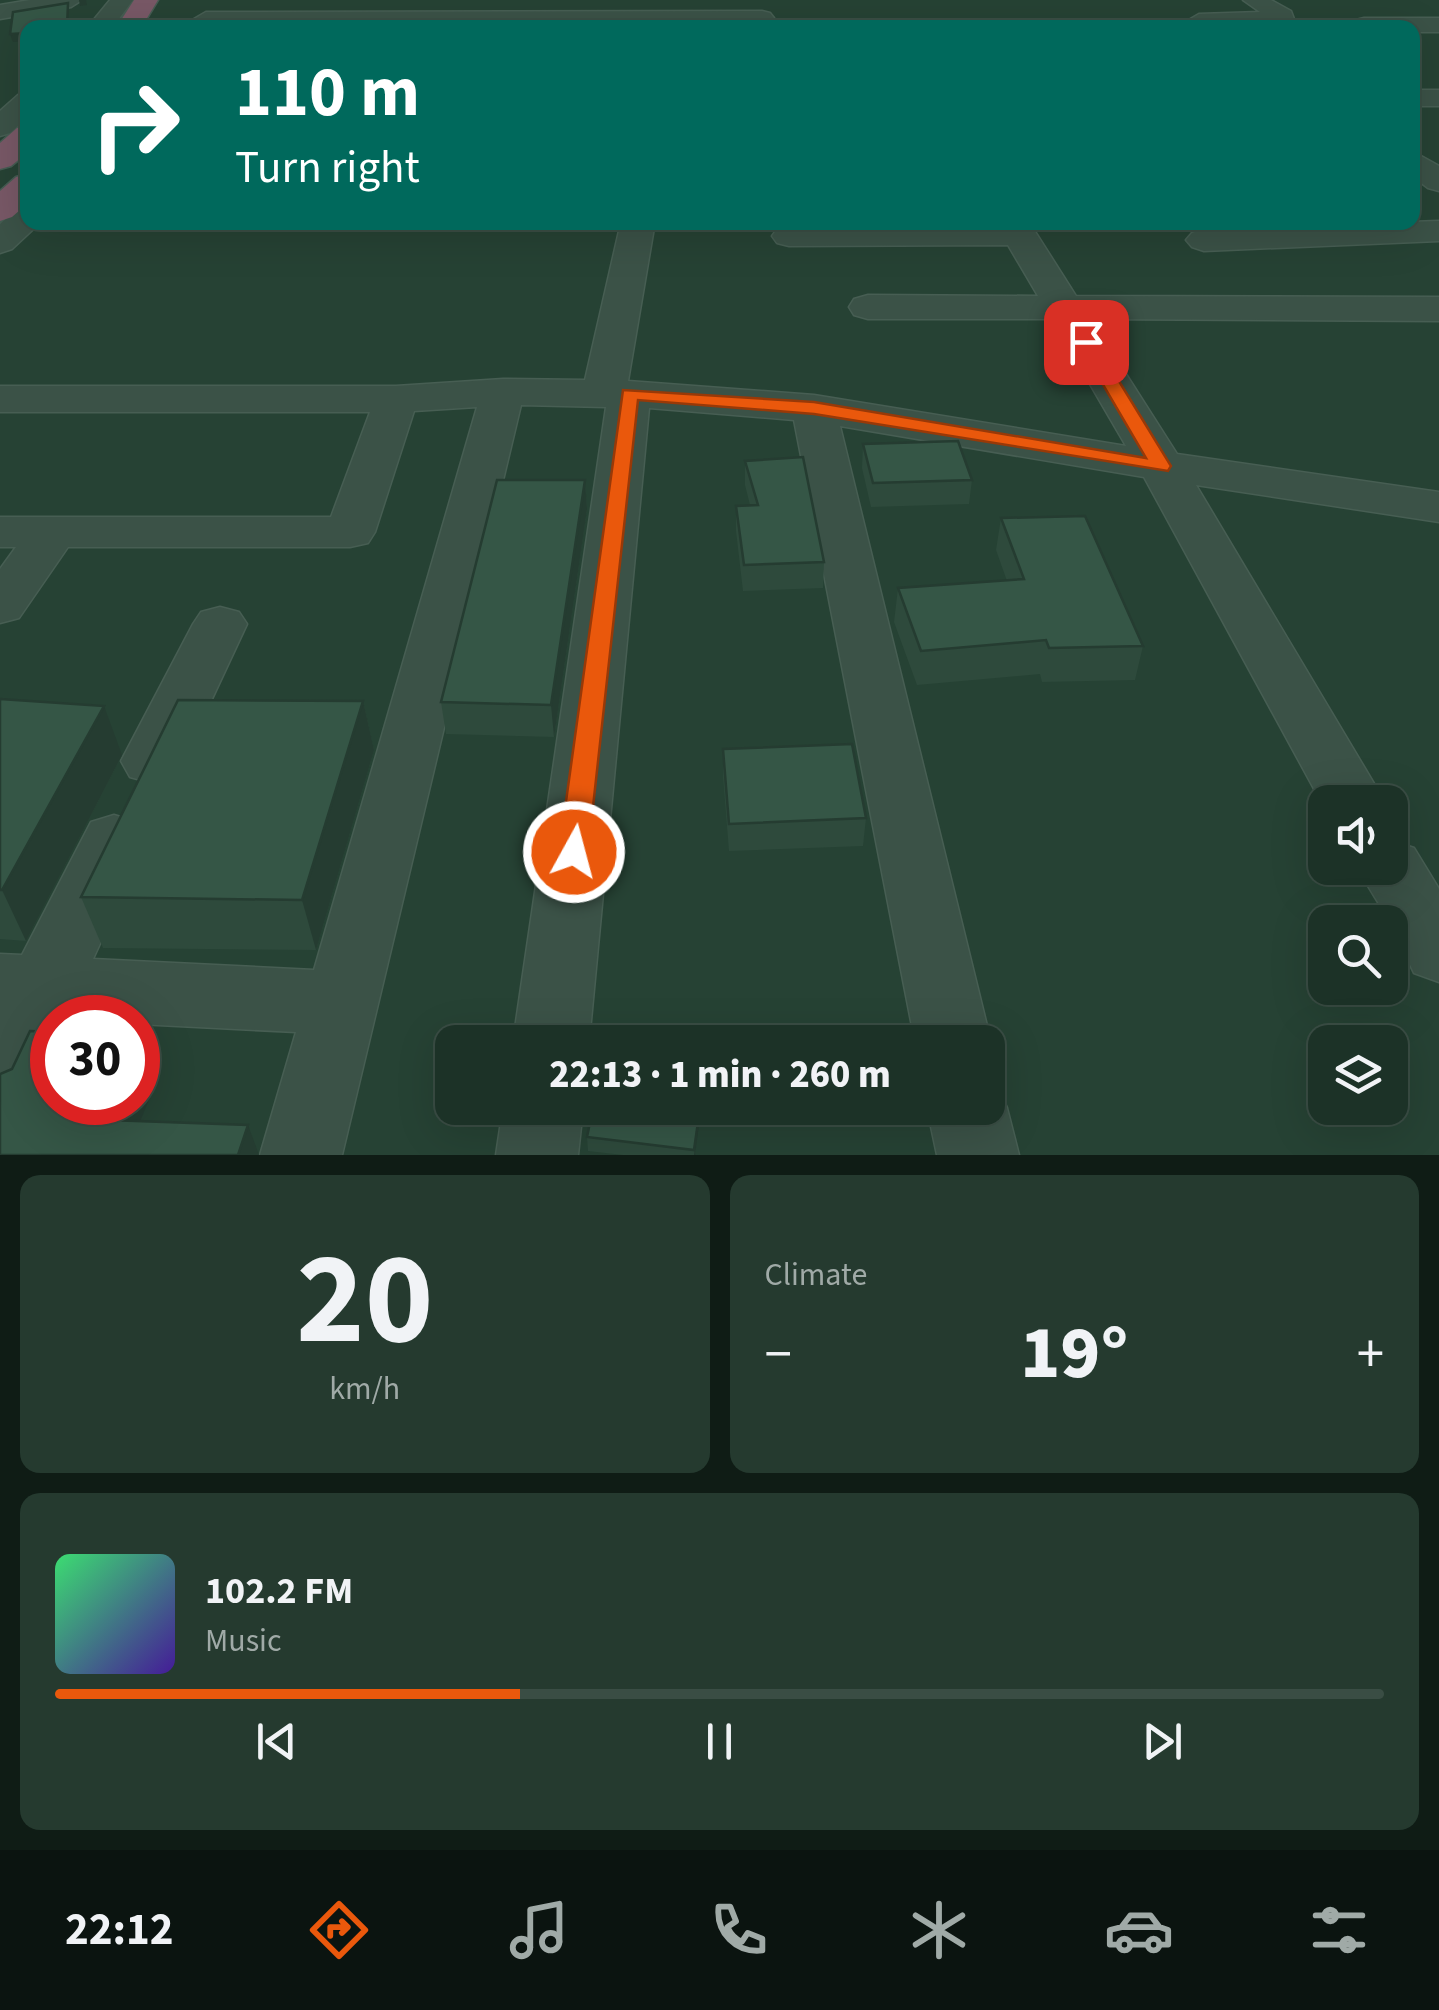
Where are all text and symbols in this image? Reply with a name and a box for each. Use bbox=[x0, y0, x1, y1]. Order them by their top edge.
text: 110 m bbox=[235, 43, 420, 143]
icon: right bbox=[70, 60, 200, 190]
text: Turn right bbox=[235, 136, 420, 200]
pin bbox=[1044, 300, 1129, 385]
icon: arrive bbox=[1059, 315, 1114, 370]
map controls bbox=[1308, 785, 1408, 1125]
button: sound bbox=[1308, 785, 1408, 885]
position arrow bbox=[522, 800, 626, 904]
button: search bbox=[1308, 905, 1408, 1005]
speed limit sign: 30 bbox=[30, 995, 160, 1125]
button: layers bbox=[1308, 1025, 1408, 1125]
text: 22:13 · 1 min · 260 m bbox=[549, 1048, 891, 1102]
text: 20 bbox=[296, 1208, 433, 1393]
text: Climate bbox=[765, 1252, 867, 1298]
text: 19° bbox=[1020, 1300, 1128, 1407]
text: − bbox=[765, 1316, 792, 1394]
text: + bbox=[1357, 1316, 1384, 1394]
text: km/h bbox=[329, 1366, 400, 1412]
text: 102.2 FM bbox=[205, 1564, 353, 1618]
text: Music bbox=[205, 1618, 282, 1664]
icon: previous bbox=[249, 1714, 304, 1769]
icon: pause bbox=[692, 1714, 747, 1769]
icon: next bbox=[1135, 1714, 1190, 1769]
icon: directions bbox=[304, 1895, 374, 1965]
icon: music bbox=[504, 1895, 574, 1965]
icon: phone bbox=[704, 1895, 774, 1965]
icon: climate bbox=[904, 1895, 974, 1965]
icon: car bbox=[1104, 1895, 1174, 1965]
icon: filters bbox=[1304, 1895, 1374, 1965]
text: 22:12 bbox=[65, 1898, 174, 1962]

